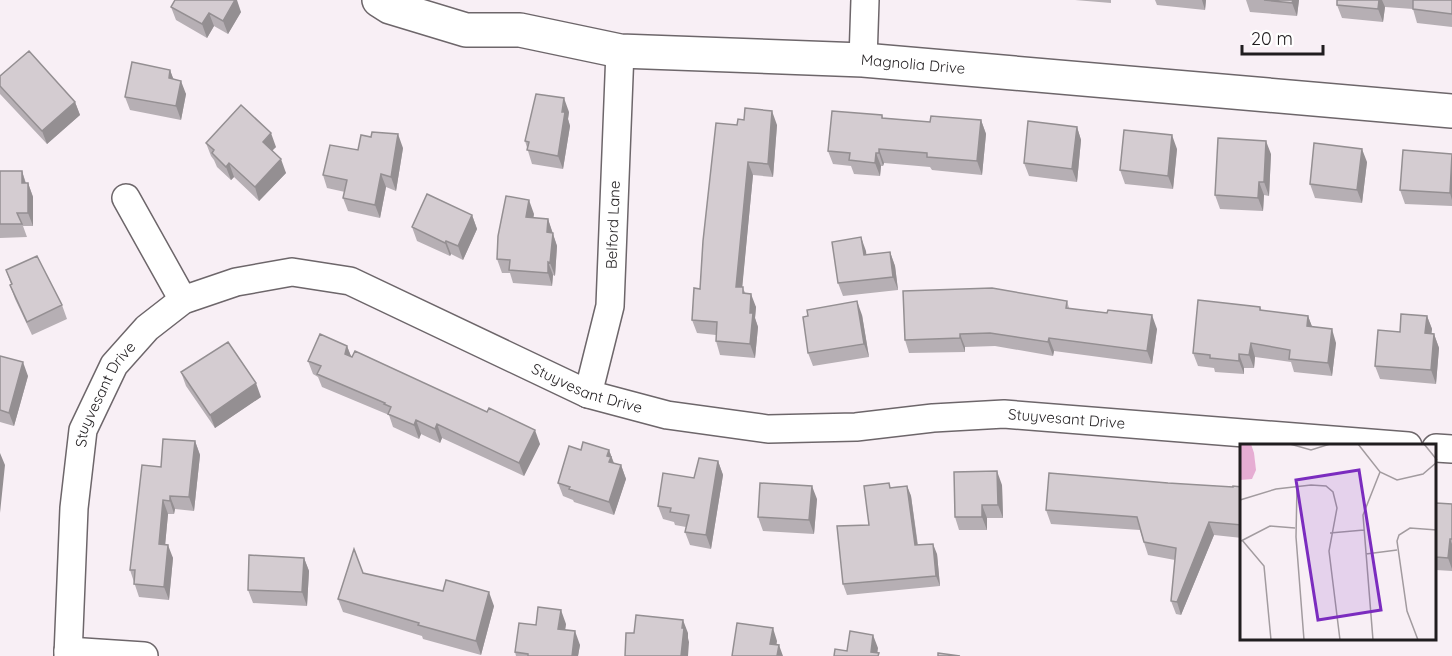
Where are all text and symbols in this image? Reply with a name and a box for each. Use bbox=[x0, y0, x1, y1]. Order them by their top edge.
scale bar bbox=[1242, 18, 1323, 56]
text: 20 m bbox=[1251, 27, 1293, 50]
street label: Magnolia Drive bbox=[860, 50, 966, 78]
street label: Belford Lane bbox=[601, 180, 624, 269]
street label: Stuyvesant Drive bbox=[71, 337, 139, 448]
street label: Stuyvesant Drive bbox=[529, 359, 644, 417]
street label: Stuyvesant Drive bbox=[1007, 404, 1126, 433]
inset map bbox=[1240, 444, 1437, 641]

